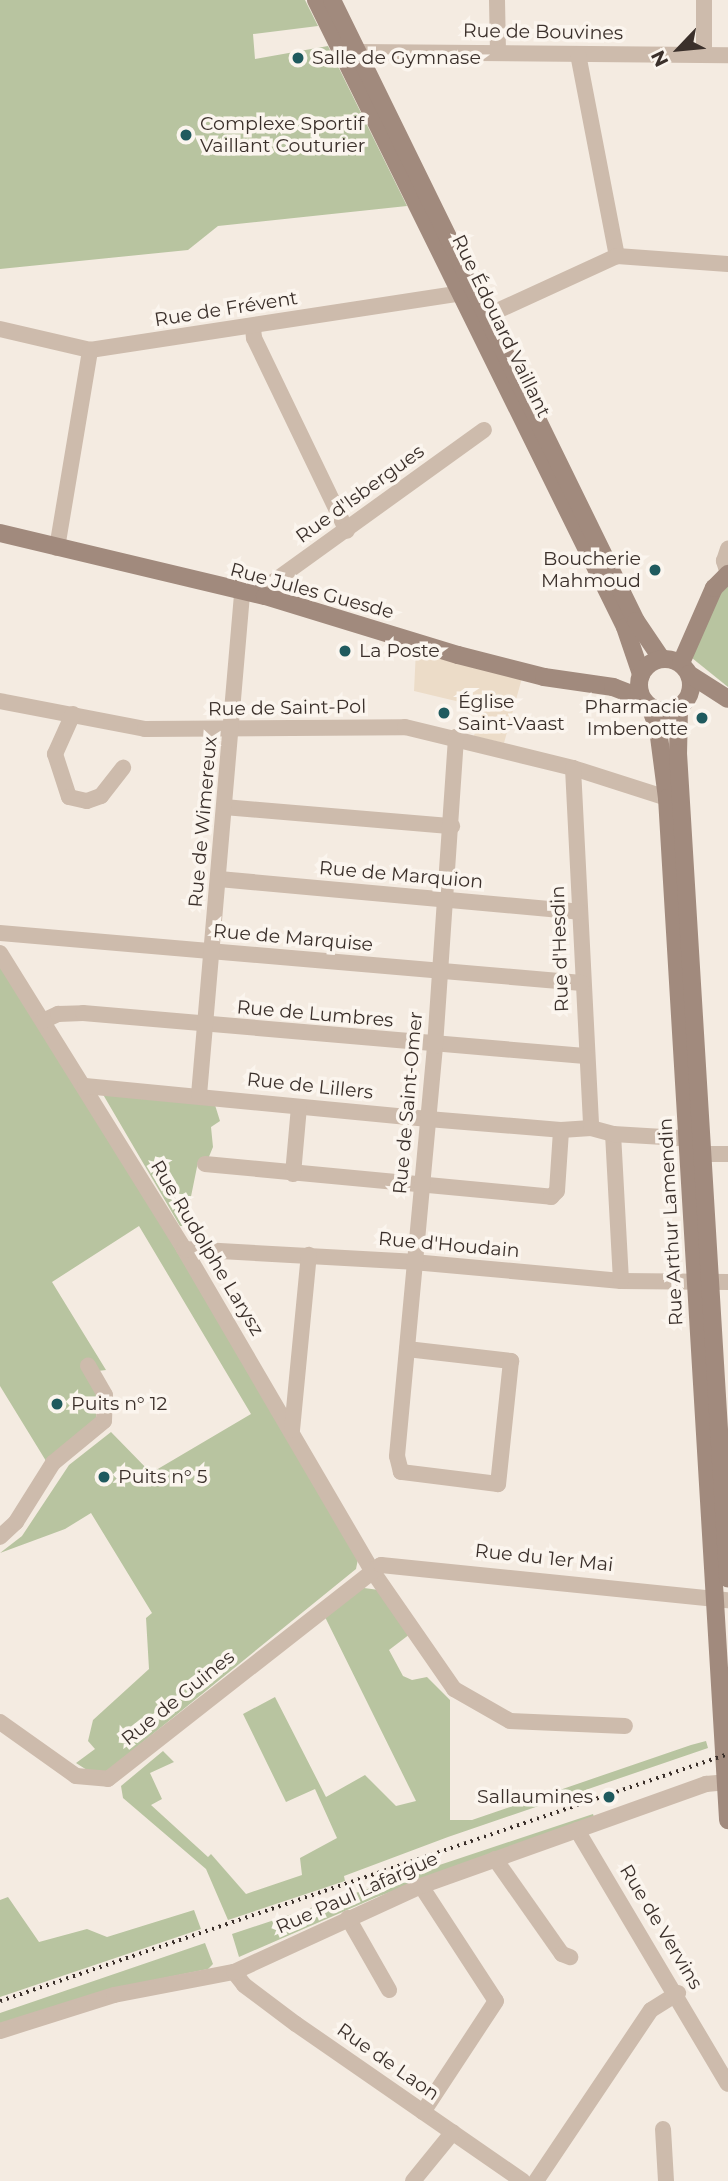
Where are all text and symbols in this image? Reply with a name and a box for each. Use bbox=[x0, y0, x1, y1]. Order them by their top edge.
north arrow bbox=[644, 14, 714, 84]
street label: Rue de Bouvines bbox=[463, 19, 623, 45]
text: N bbox=[646, 46, 673, 70]
place label: Salle de Gymnase bbox=[312, 47, 481, 69]
marker: Salle de Gymnase bbox=[290, 50, 306, 66]
place label: Complexe Sportif Vaillant Couturier bbox=[200, 113, 365, 157]
marker: Complexe Sportif Vaillant Couturier bbox=[178, 127, 194, 143]
street label: Rue Édouard Vaillant bbox=[447, 231, 555, 421]
street label: Rue de Frévent bbox=[153, 286, 299, 332]
street label: Rue d'Isbergues bbox=[291, 440, 429, 548]
place label: Boucherie Mahmoud bbox=[541, 548, 641, 592]
street label: Rue Jules Guesde bbox=[228, 558, 396, 624]
marker: Boucherie Mahmoud bbox=[647, 562, 663, 578]
place label: La Poste bbox=[359, 640, 440, 662]
marker: La Poste bbox=[337, 643, 353, 659]
place label: Église Saint-Vaast bbox=[458, 691, 565, 735]
street label: Rue de Saint-Pol bbox=[208, 695, 366, 721]
place label: Pharmacie Imbenotte bbox=[584, 696, 688, 740]
marker: Église Saint-Vaast bbox=[436, 705, 452, 721]
marker: Pharmacie Imbenotte bbox=[694, 710, 710, 726]
street label: Rue de Wimereux bbox=[184, 736, 222, 908]
street label: Rue de Marquion bbox=[318, 856, 484, 894]
street label: Rue d'Hesdin bbox=[546, 885, 574, 1013]
street label: Rue de Marquise bbox=[212, 920, 374, 956]
street label: Rue de Lumbres bbox=[236, 996, 394, 1032]
street label: Rue de Saint-Omer bbox=[389, 1011, 427, 1195]
street label: Rue de Lillers bbox=[246, 1068, 374, 1104]
street label: Rue Arthur Lamendin bbox=[654, 1117, 688, 1327]
street label: Rue Rudolphe Larysz bbox=[146, 1156, 268, 1340]
street label: Rue d'Houdain bbox=[377, 1227, 521, 1263]
place label: Puits n° 12 bbox=[71, 1393, 167, 1415]
marker: Puits n° 12 bbox=[49, 1396, 65, 1412]
place label: Puits n° 5 bbox=[118, 1466, 207, 1488]
marker: Puits n° 5 bbox=[96, 1469, 112, 1485]
street label: Rue du 1er Mai bbox=[474, 1539, 614, 1577]
street label: Rue de Guines bbox=[117, 1646, 239, 1750]
place label: Sallaumines bbox=[477, 1786, 593, 1808]
marker: Sallaumines bbox=[599, 1787, 619, 1807]
street label: Rue Paul Lafargue bbox=[272, 1847, 442, 1939]
street label: Rue de Vervins bbox=[615, 1861, 707, 1993]
street label: Rue de Laon bbox=[333, 2018, 443, 2106]

